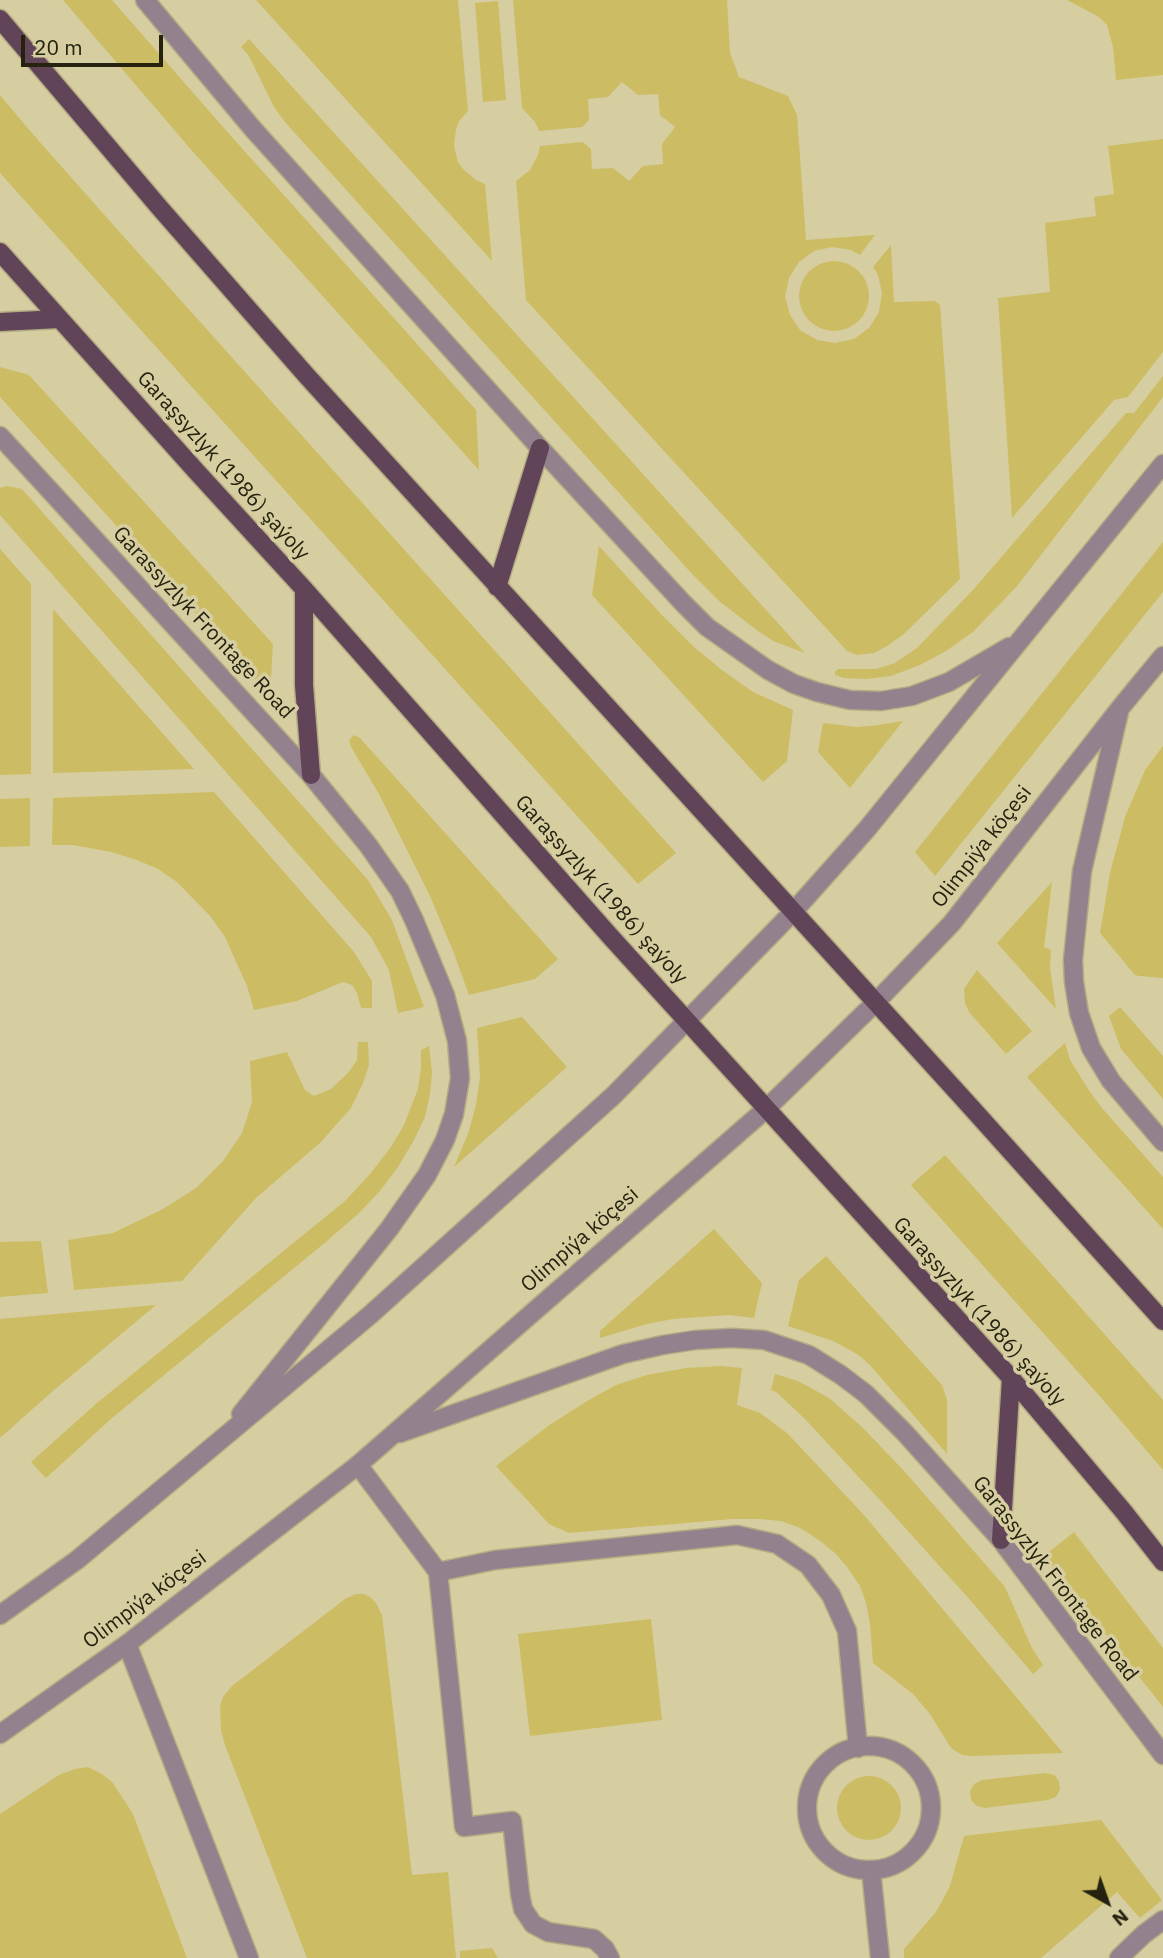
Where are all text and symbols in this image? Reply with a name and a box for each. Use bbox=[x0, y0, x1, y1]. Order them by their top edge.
scale bar bbox=[24, 21, 166, 65]
text: 20 m bbox=[34, 33, 83, 61]
street label: Garaşsyzlyk (1986) şaýoly bbox=[131, 366, 315, 566]
street label: Garassyzlyk Frontage Road bbox=[107, 522, 299, 724]
street label: Olimpiýa köçesi bbox=[927, 781, 1037, 913]
street label: Garaşsyzlyk (1986) şaýoly bbox=[509, 790, 693, 990]
street label: Olimpiýa köçesi bbox=[516, 1182, 644, 1298]
street label: Garaşsyzlyk (1986) şaýoly bbox=[887, 1212, 1071, 1412]
street label: Garassyzlyk Frontage Road bbox=[967, 1471, 1143, 1687]
street label: Olimpiýa köçesi bbox=[78, 1545, 212, 1655]
north arrow bbox=[1072, 1867, 1142, 1937]
text: N bbox=[1108, 1904, 1133, 1932]

